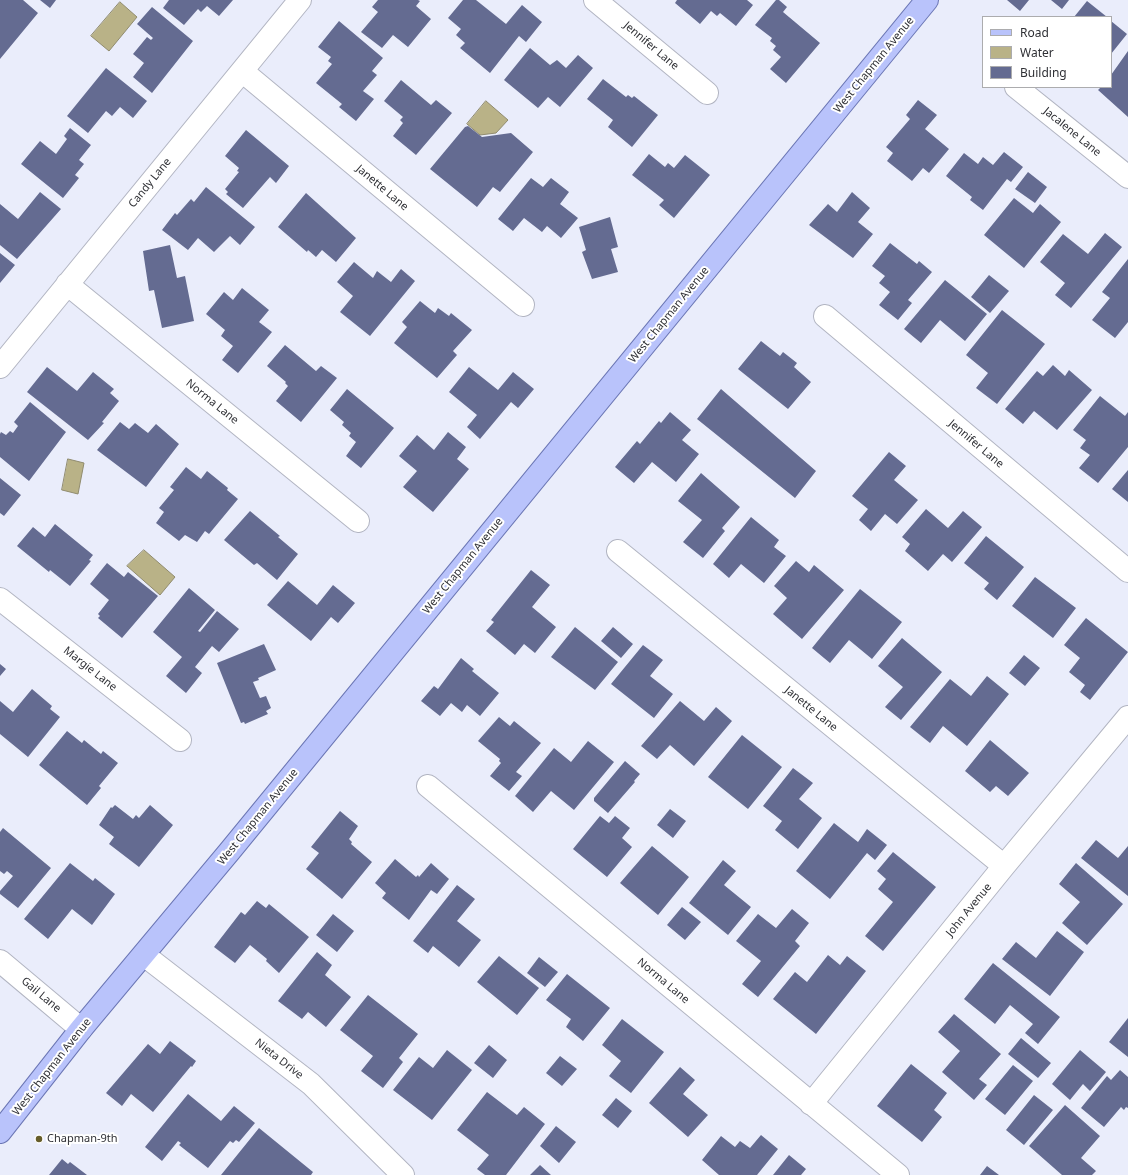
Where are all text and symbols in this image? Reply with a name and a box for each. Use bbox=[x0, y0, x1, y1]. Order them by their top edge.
street label: West Chapman Avenue bbox=[831, 14, 917, 116]
legend bbox=[982, 16, 1112, 88]
street label: Jennifer Lane bbox=[621, 19, 681, 73]
text: Road bbox=[1020, 24, 1049, 41]
text: Water bbox=[1020, 44, 1054, 61]
text: Building bbox=[1020, 64, 1067, 81]
street label: Jacalene Lane bbox=[1040, 105, 1104, 159]
street label: Candy Lane bbox=[126, 155, 174, 211]
street label: Janette Lane bbox=[353, 162, 411, 214]
street label: West Chapman Avenue bbox=[626, 264, 712, 366]
street label: Norma Lane bbox=[183, 377, 241, 427]
street label: Jennifer Lane bbox=[946, 417, 1006, 471]
street label: West Chapman Avenue bbox=[420, 515, 506, 617]
street label: Margie Lane bbox=[61, 644, 119, 694]
street label: Janette Lane bbox=[782, 684, 840, 734]
street label: West Chapman Avenue bbox=[215, 766, 301, 868]
street label: John Avenue bbox=[944, 881, 994, 939]
street label: Norma Lane bbox=[634, 955, 692, 1007]
street label: Gail Lane bbox=[19, 975, 63, 1015]
street label: West Chapman Avenue bbox=[10, 1016, 94, 1118]
street label: Nieta Drive bbox=[252, 1036, 306, 1082]
place label: Chapman-9th bbox=[47, 1132, 118, 1146]
marker: Chapman-9th bbox=[34, 1134, 44, 1144]

